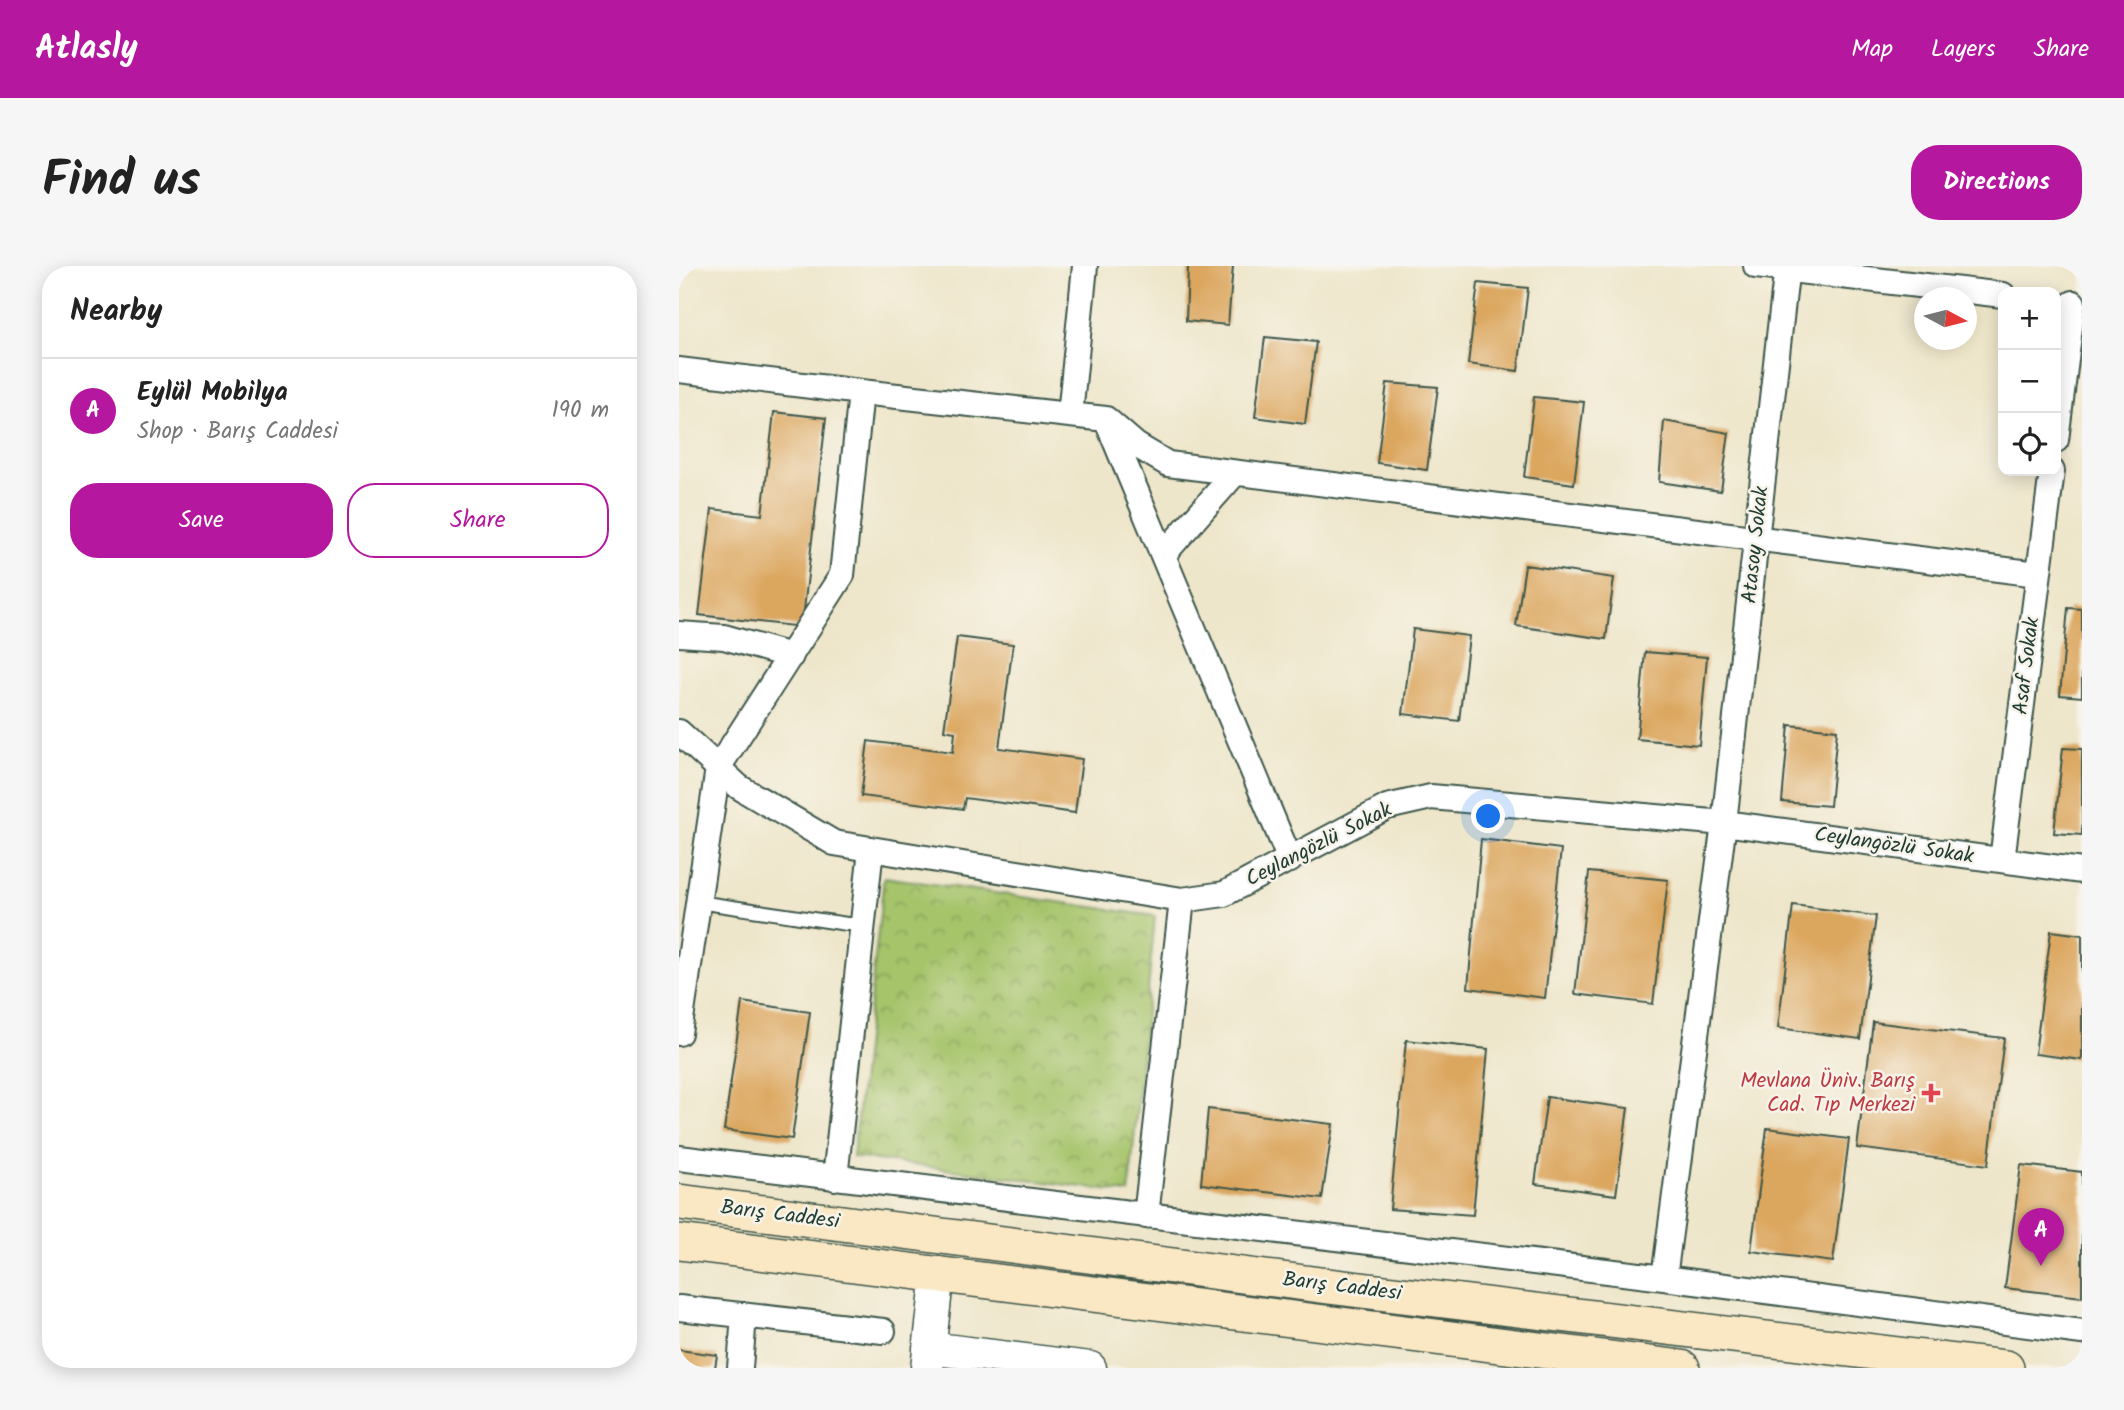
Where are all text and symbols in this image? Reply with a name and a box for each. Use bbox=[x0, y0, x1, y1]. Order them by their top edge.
text: Atlasly bbox=[35, 23, 138, 76]
text: Map bbox=[1851, 30, 1893, 69]
text: Layers bbox=[1931, 30, 1995, 69]
text: Share bbox=[2033, 30, 2089, 69]
text: Find us bbox=[42, 143, 200, 221]
button: Directions bbox=[1911, 145, 2082, 220]
north arrow bbox=[1914, 287, 1977, 350]
map controls bbox=[1998, 287, 2061, 476]
button: + bbox=[1998, 287, 2061, 350]
text: Nearby bbox=[70, 288, 162, 336]
button: − bbox=[1998, 350, 2061, 413]
text: Eylül Mobilya bbox=[137, 372, 288, 414]
text: A bbox=[86, 393, 100, 429]
text: 190 m bbox=[552, 393, 609, 429]
button: locate bbox=[1998, 413, 2061, 476]
text: Shop · Barış Caddesi bbox=[137, 414, 338, 450]
button: Save bbox=[70, 483, 333, 558]
button: Share bbox=[347, 483, 609, 558]
street label: Atasoy Sokak bbox=[1733, 485, 1779, 605]
street label: Asaf Sokak bbox=[2005, 615, 2049, 717]
street label: Ceylangözlü Sokak bbox=[1240, 794, 1398, 896]
your location bbox=[1471, 799, 1505, 833]
street label: Ceylangözlü Sokak bbox=[1812, 818, 1976, 874]
place label: Mevlana Üniv. Barış Cad. Tıp Merkezi bbox=[1740, 1065, 1916, 1122]
marker: Mevlana Üniv. Barış Cad. Tıp Merkezi bbox=[1921, 1083, 1941, 1103]
street label: Barış Caddesi bbox=[719, 1191, 842, 1239]
pin: A bbox=[2018, 1208, 2064, 1266]
street label: Barış Caddesi bbox=[1281, 1263, 1404, 1311]

